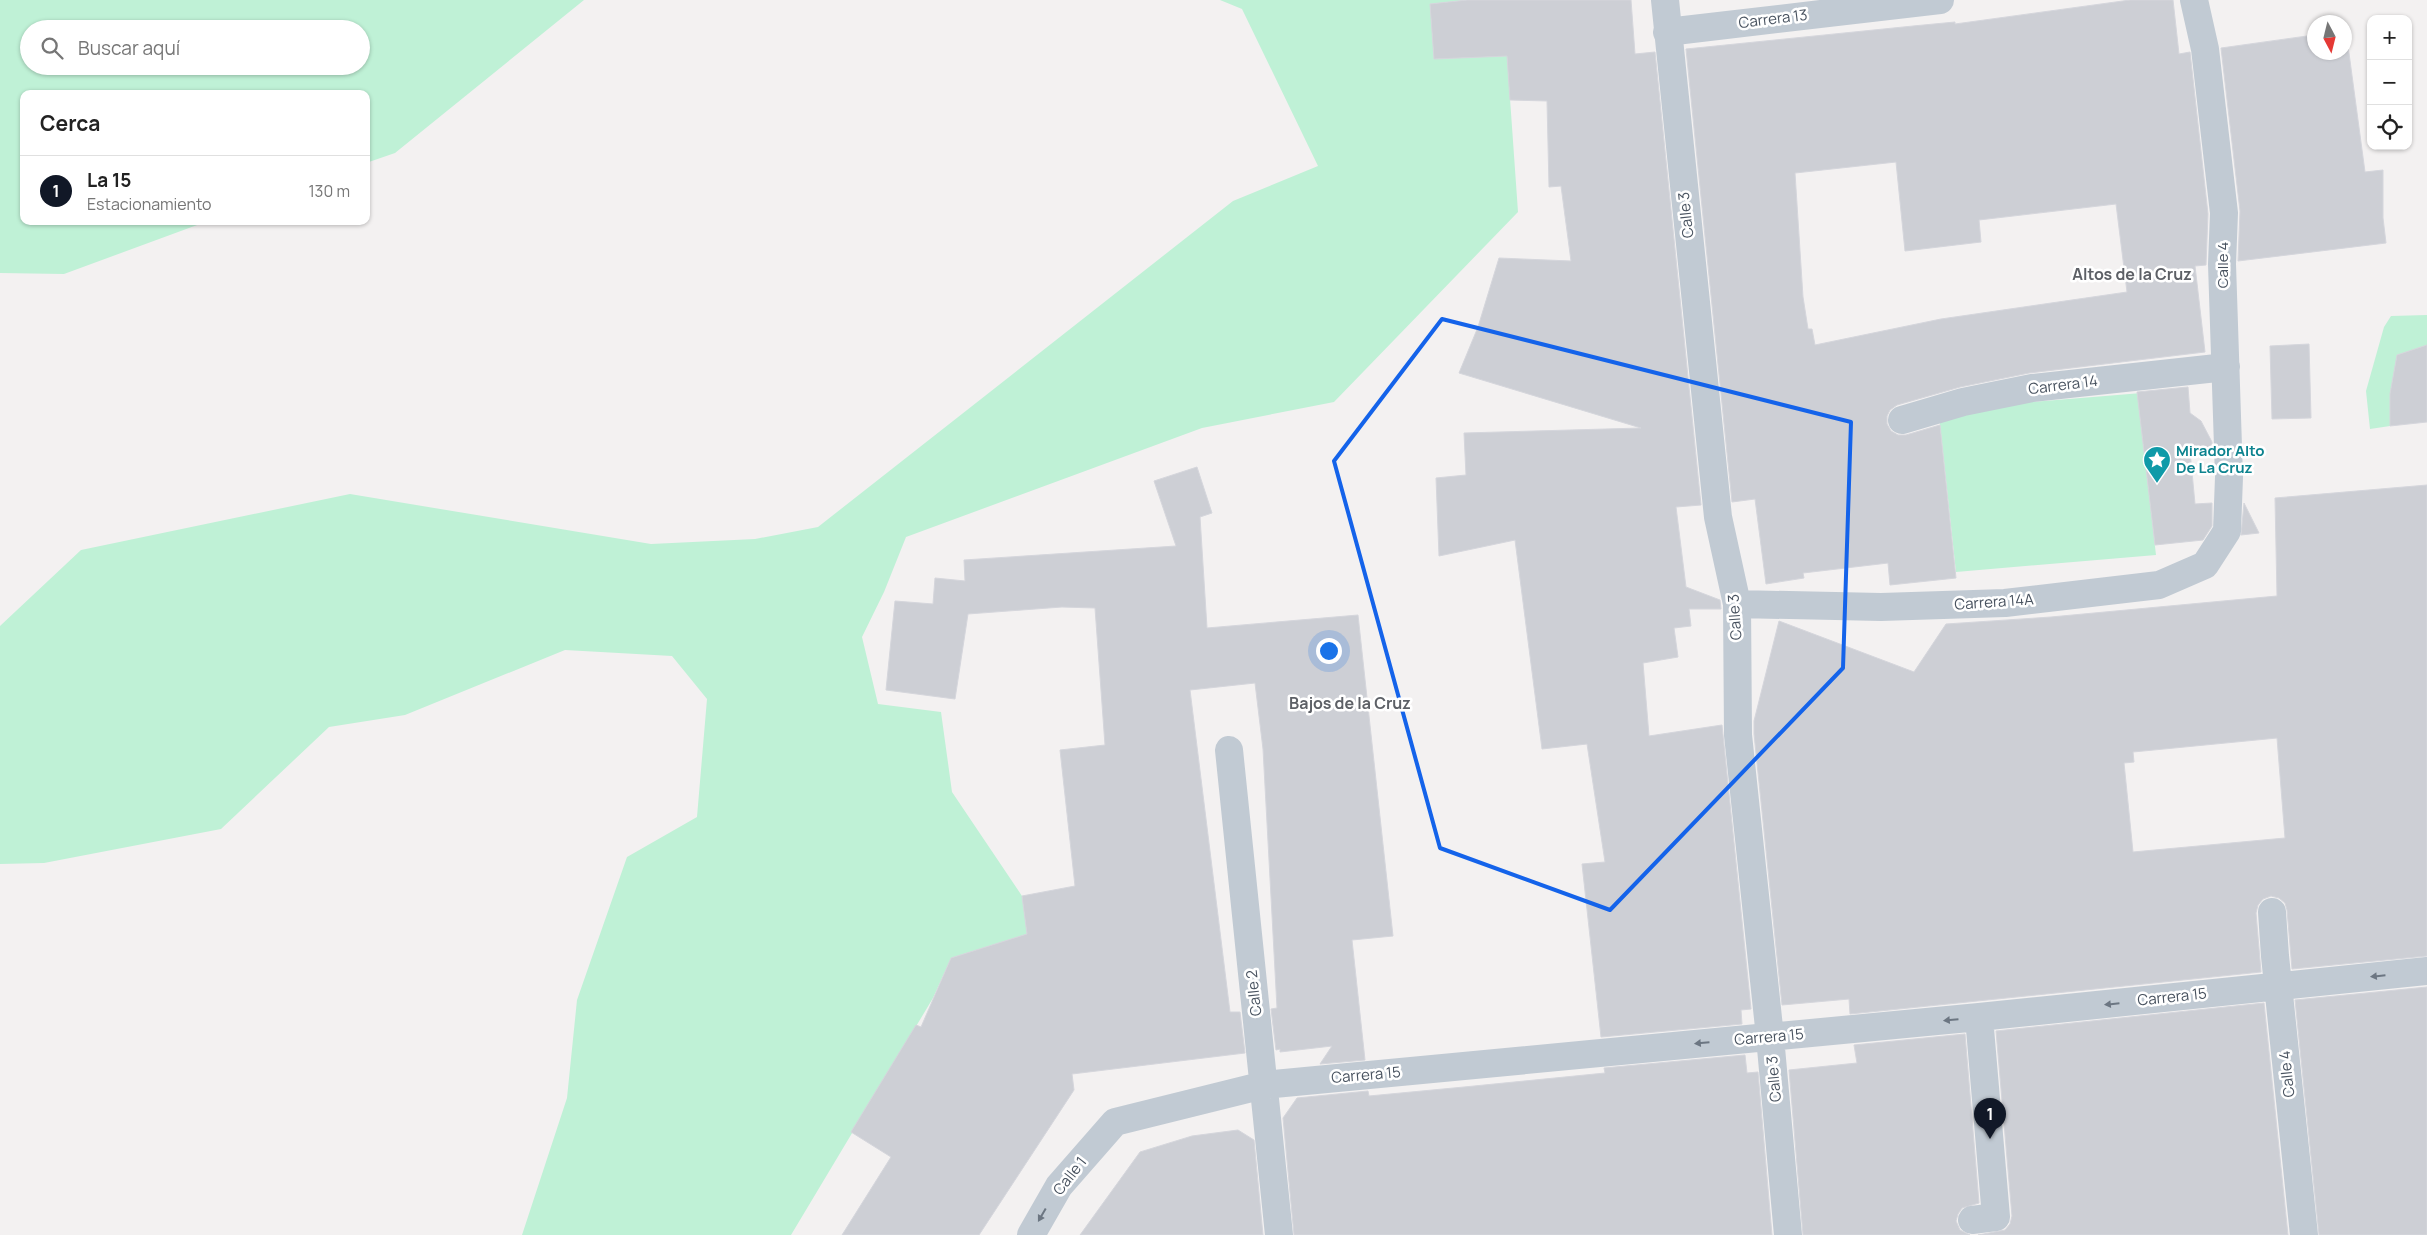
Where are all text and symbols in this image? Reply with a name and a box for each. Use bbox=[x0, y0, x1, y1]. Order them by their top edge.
street label: Carrera 13 bbox=[1737, 4, 1809, 33]
north arrow bbox=[2307, 15, 2352, 60]
map controls bbox=[2367, 15, 2412, 150]
button: + bbox=[2367, 15, 2412, 60]
search box bbox=[20, 20, 370, 75]
icon: search bbox=[38, 34, 66, 62]
text: Buscar aquí bbox=[78, 35, 180, 61]
button: − bbox=[2367, 60, 2412, 105]
button: locate bbox=[2367, 105, 2412, 150]
text: Cerca bbox=[40, 109, 100, 137]
text: La 15 bbox=[87, 167, 131, 193]
text: 1 bbox=[52, 180, 60, 202]
text: 130 m bbox=[308, 180, 350, 202]
street label: Calle 3 bbox=[1673, 191, 1698, 239]
text: Estacionamiento bbox=[87, 193, 212, 215]
street label: Calle 4 bbox=[2212, 242, 2233, 288]
district label: Altos de la Cruz bbox=[2072, 263, 2192, 285]
street label: Carrera 14 bbox=[2027, 370, 2099, 399]
place label: Mirador Alto De La Cruz bbox=[2176, 440, 2265, 478]
place icon: Mirador Alto De La Cruz bbox=[2142, 445, 2172, 484]
street label: Carrera 14A bbox=[1954, 588, 2035, 615]
street label: Calle 3 bbox=[1722, 593, 1747, 641]
your location bbox=[1316, 638, 1342, 664]
district label: Bajos de la Cruz bbox=[1289, 692, 1411, 714]
street label: Calle 2 bbox=[1241, 969, 1266, 1017]
one-way arrow bbox=[2370, 972, 2386, 980]
street label: Carrera 15 bbox=[2136, 982, 2208, 1011]
one-way arrow bbox=[2104, 1000, 2120, 1008]
one-way arrow bbox=[1942, 1016, 1958, 1024]
street label: Carrera 15 bbox=[1733, 1023, 1804, 1050]
one-way arrow bbox=[1694, 1039, 1710, 1047]
street label: Calle 4 bbox=[2274, 1050, 2299, 1098]
street label: Calle 3 bbox=[1761, 1055, 1786, 1103]
street label: Carrera 15 bbox=[1330, 1061, 1401, 1088]
pin: 1 bbox=[1974, 1098, 2006, 1139]
street label: Calle 1 bbox=[1048, 1152, 1091, 1199]
one-way arrow bbox=[1038, 1209, 1047, 1222]

